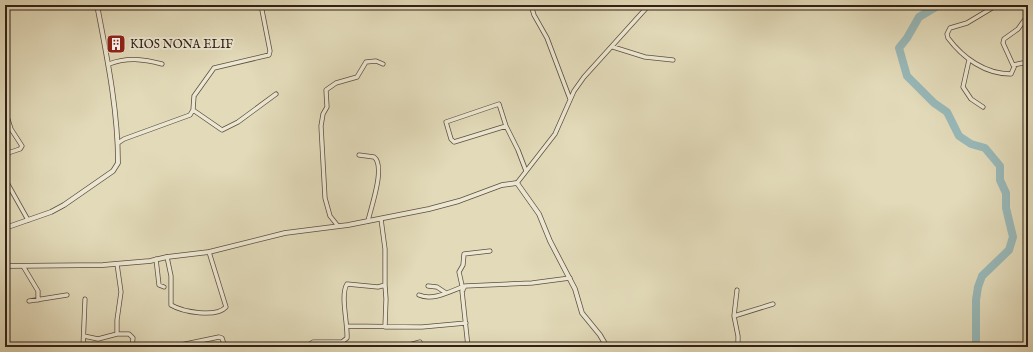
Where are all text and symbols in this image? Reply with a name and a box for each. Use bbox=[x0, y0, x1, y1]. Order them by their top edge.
building icon: KIOS NONA ELIF bbox=[105, 33, 127, 55]
place label: KIOS NONA ELIF bbox=[130, 37, 233, 52]

